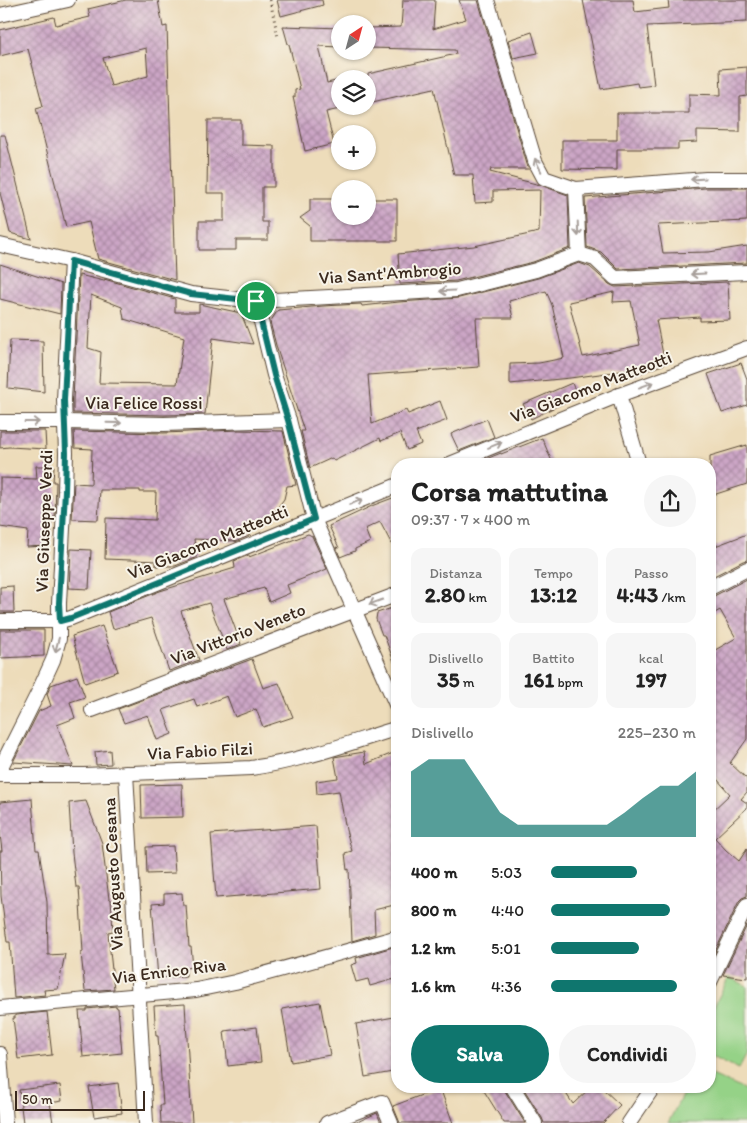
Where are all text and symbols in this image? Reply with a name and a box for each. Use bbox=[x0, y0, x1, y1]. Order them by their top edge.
north arrow bbox=[331, 15, 376, 60]
map controls bbox=[331, 15, 376, 225]
button: layers bbox=[331, 70, 376, 115]
button: + bbox=[331, 125, 376, 170]
one-way arrow bbox=[532, 158, 542, 173]
one-way arrow bbox=[691, 175, 707, 184]
button: − bbox=[331, 180, 376, 225]
one-way arrow bbox=[573, 221, 583, 237]
street label: Via Sant'Ambrogio bbox=[318, 257, 462, 289]
one-way arrow bbox=[691, 269, 707, 279]
pin bbox=[235, 280, 277, 322]
one-way arrow bbox=[439, 286, 455, 295]
icon: arrive bbox=[242, 287, 270, 315]
street label: Via Giacomo Matteotti bbox=[507, 346, 675, 428]
one-way arrow bbox=[638, 380, 654, 389]
street label: Via Felice Rossi bbox=[85, 392, 203, 414]
one-way arrow bbox=[24, 417, 40, 427]
one-way arrow bbox=[105, 418, 121, 427]
one-way arrow bbox=[488, 440, 503, 449]
street label: Via Giuseppe Verdi bbox=[31, 449, 57, 593]
text: Corsa mattutina bbox=[411, 474, 608, 508]
button: share bbox=[644, 475, 696, 527]
one-way arrow bbox=[348, 497, 363, 507]
street label: Via Giacomo Matteotti bbox=[125, 500, 291, 584]
text: 09:37 · 7 × 400 m bbox=[411, 510, 530, 529]
text: Distanza bbox=[429, 565, 482, 582]
text: Tempo bbox=[534, 565, 573, 582]
text: Passo bbox=[634, 565, 668, 582]
text: 2.80 bbox=[425, 582, 465, 607]
text: 13:12 bbox=[530, 582, 577, 607]
text: 4:43 bbox=[616, 582, 658, 607]
text: km bbox=[465, 589, 487, 606]
text: /km bbox=[658, 589, 686, 606]
street label: Via Vittorio Veneto bbox=[167, 598, 309, 670]
one-way arrow bbox=[368, 598, 384, 607]
one-way arrow bbox=[52, 636, 62, 652]
text: Dislivello bbox=[428, 650, 483, 667]
text: Battito bbox=[532, 650, 575, 667]
text: kcal bbox=[639, 650, 664, 667]
text: 35 bbox=[437, 667, 460, 692]
text: 161 bbox=[524, 667, 554, 692]
text: 197 bbox=[636, 667, 667, 692]
text: m bbox=[460, 674, 475, 691]
text: bpm bbox=[554, 674, 583, 691]
text: Dislivello bbox=[411, 723, 474, 742]
text: 225–230 m bbox=[618, 723, 696, 742]
street label: Via Fabio Filzi bbox=[147, 737, 253, 765]
street label: Via Augusto Cesana bbox=[98, 797, 128, 951]
text: 400 m bbox=[411, 863, 457, 882]
text: 5:03 bbox=[491, 863, 522, 882]
text: 800 m bbox=[411, 901, 457, 920]
text: 4:40 bbox=[491, 901, 524, 920]
text: 1.2 km bbox=[411, 939, 456, 958]
text: 5:01 bbox=[491, 939, 521, 958]
street label: Via Enrico Riva bbox=[111, 953, 228, 989]
text: 1.6 km bbox=[411, 977, 456, 996]
text: 4:36 bbox=[491, 977, 522, 996]
button: Salva bbox=[411, 1025, 549, 1083]
button: Condividi bbox=[559, 1025, 696, 1083]
scale bar bbox=[15, 1088, 145, 1111]
text: 50 m bbox=[22, 1091, 53, 1108]

